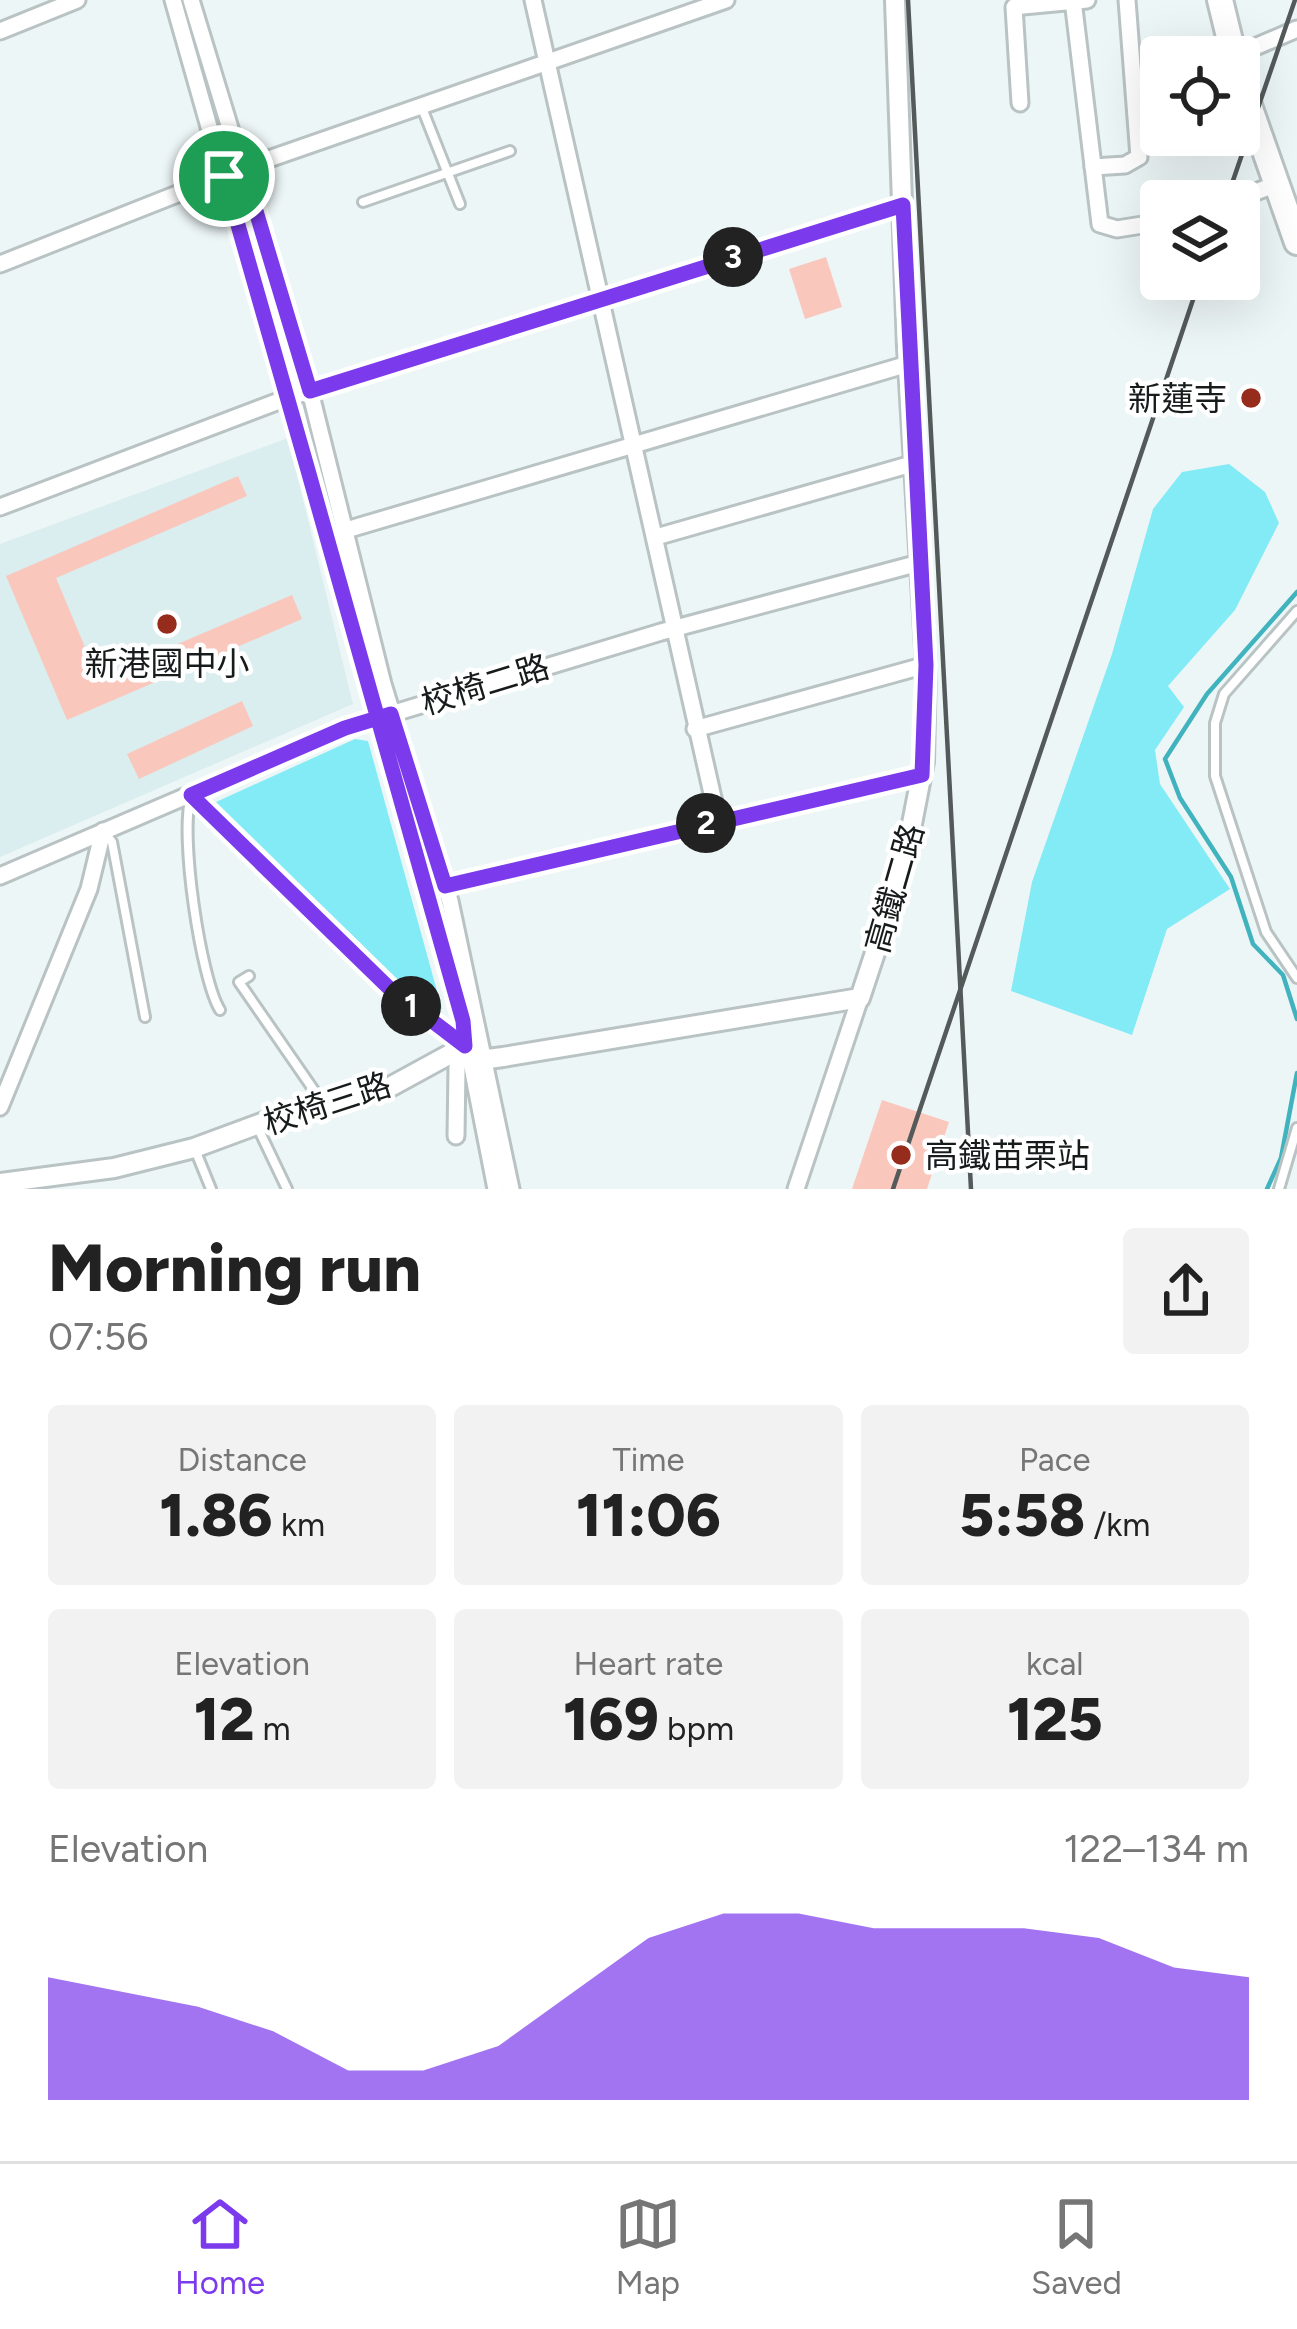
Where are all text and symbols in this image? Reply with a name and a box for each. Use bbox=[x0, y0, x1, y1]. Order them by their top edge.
map controls bbox=[1140, 36, 1260, 300]
button: locate bbox=[1140, 36, 1260, 156]
pin bbox=[173, 125, 275, 227]
icon: arrive bbox=[191, 143, 257, 209]
button: layers bbox=[1140, 180, 1260, 300]
pin: 3 bbox=[703, 227, 763, 287]
text: 3 bbox=[724, 237, 742, 276]
place label: 新蓮寺 bbox=[1128, 379, 1227, 418]
marker: 新蓮寺 bbox=[1238, 385, 1264, 411]
marker: 新港國中小 bbox=[154, 611, 180, 637]
place label: 新港國中小 bbox=[85, 644, 250, 683]
street label: 校椅二路 bbox=[416, 647, 554, 722]
pin: 2 bbox=[676, 793, 736, 853]
text: 2 bbox=[696, 803, 716, 842]
street label: 高鐵二路 bbox=[858, 819, 931, 957]
pin: 1 bbox=[381, 976, 441, 1036]
text: 1 bbox=[404, 986, 418, 1025]
street label: 校椅三路 bbox=[258, 1065, 396, 1142]
place label: 高鐵苗栗站 bbox=[925, 1136, 1090, 1175]
marker: 高鐵苗栗站 bbox=[888, 1142, 914, 1168]
text: Morning run bbox=[48, 1228, 421, 1308]
button: share bbox=[1123, 1228, 1249, 1354]
text: 07:56 bbox=[48, 1313, 148, 1360]
text: Distance bbox=[178, 1440, 307, 1479]
text: Time bbox=[613, 1440, 684, 1479]
text: Pace bbox=[1019, 1440, 1091, 1479]
text: 1.86 bbox=[159, 1479, 273, 1551]
text: 11:06 bbox=[576, 1479, 721, 1551]
text: 5:58 bbox=[959, 1479, 1085, 1551]
text: km bbox=[273, 1505, 325, 1544]
text: /km bbox=[1085, 1505, 1150, 1544]
text: Elevation bbox=[174, 1644, 310, 1683]
text: Heart rate bbox=[574, 1644, 723, 1683]
text: kcal bbox=[1026, 1644, 1084, 1683]
text: 12 bbox=[194, 1683, 254, 1755]
text: 169 bbox=[563, 1683, 659, 1755]
text: 125 bbox=[1007, 1683, 1103, 1755]
text: m bbox=[254, 1709, 291, 1748]
text: bpm bbox=[659, 1709, 734, 1748]
text: Elevation bbox=[48, 1825, 208, 1872]
text: 122–134 m bbox=[1063, 1825, 1249, 1872]
tab: Home bbox=[175, 2191, 265, 2302]
tab: Map bbox=[615, 2191, 681, 2302]
tab: Saved bbox=[1031, 2191, 1122, 2302]

